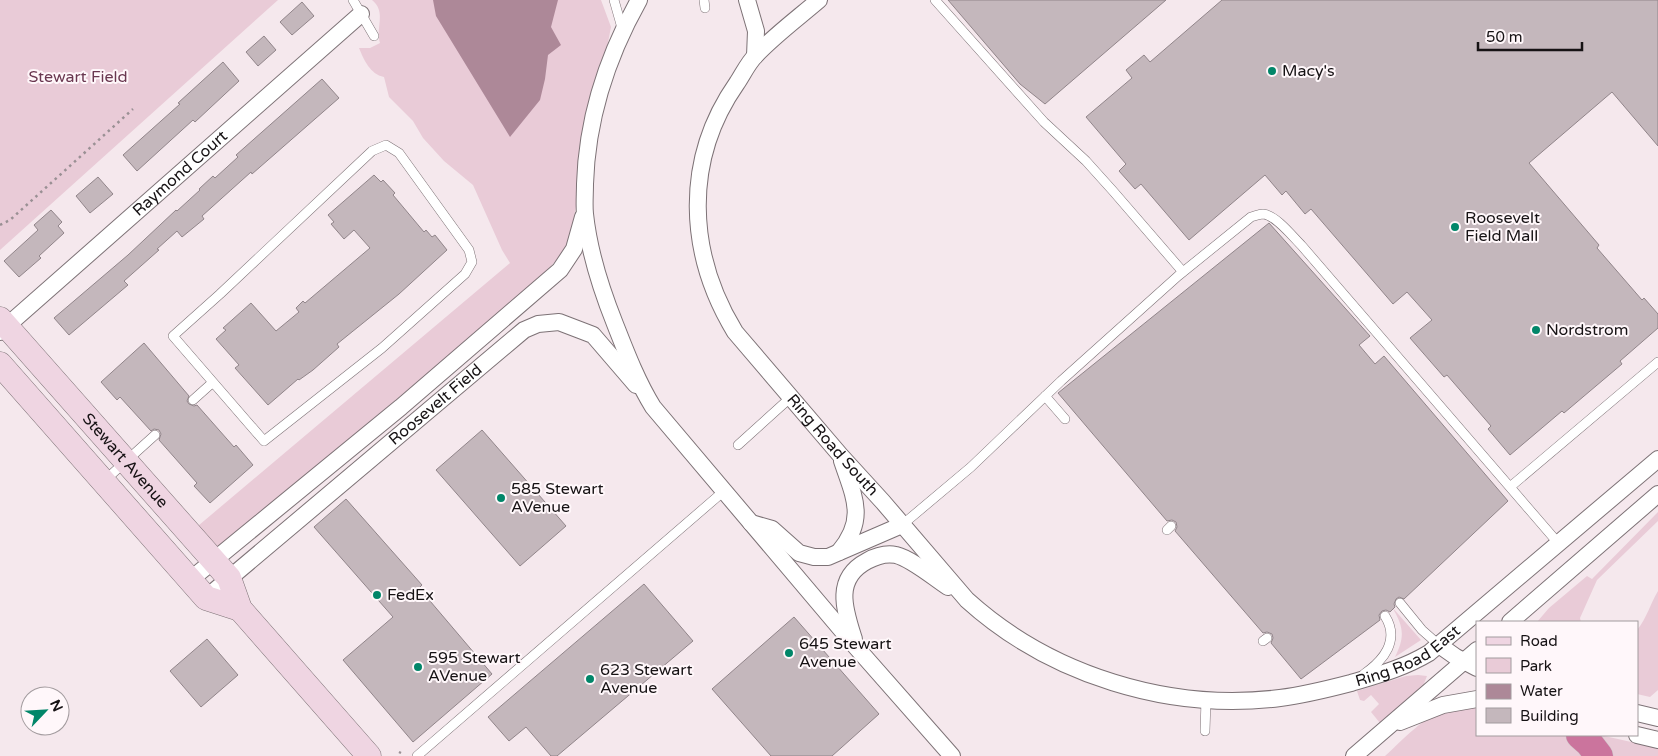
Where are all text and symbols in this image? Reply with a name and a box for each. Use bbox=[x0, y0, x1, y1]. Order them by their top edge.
scale bar bbox=[1478, 20, 1582, 52]
text: 50 m bbox=[1486, 28, 1523, 46]
place label: Macy's bbox=[1282, 61, 1335, 81]
marker: Macy's bbox=[1266, 65, 1278, 77]
park label: Stewart Field bbox=[28, 67, 128, 87]
street label: Raymond Court bbox=[128, 126, 232, 221]
place label: Roosevelt Field Mall bbox=[1465, 208, 1540, 246]
marker: Roosevelt Field Mall bbox=[1449, 221, 1461, 233]
place label: Nordstrom bbox=[1546, 320, 1628, 340]
marker: Nordstrom bbox=[1530, 324, 1542, 336]
street label: Roosevelt Field bbox=[385, 360, 486, 450]
street label: Ring Road South bbox=[782, 390, 883, 500]
street label: Stewart Avenue bbox=[78, 409, 172, 512]
place label: 585 Stewart AVenue bbox=[511, 479, 604, 517]
marker: 585 Stewart AVenue bbox=[495, 492, 507, 504]
place label: FedEx bbox=[387, 585, 434, 605]
marker: FedEx bbox=[371, 589, 383, 601]
street label: Ring Road East bbox=[1353, 621, 1464, 691]
legend bbox=[1476, 621, 1638, 736]
text: Road bbox=[1520, 632, 1558, 650]
place label: 645 Stewart Avenue bbox=[799, 634, 892, 672]
marker: 645 Stewart Avenue bbox=[783, 647, 795, 659]
place label: 595 Stewart AVenue bbox=[428, 648, 521, 686]
text: Park bbox=[1520, 657, 1552, 675]
place label: 623 Stewart Avenue bbox=[600, 660, 693, 698]
marker: 595 Stewart AVenue bbox=[412, 661, 424, 673]
marker: 623 Stewart Avenue bbox=[584, 673, 596, 685]
text: Water bbox=[1520, 682, 1563, 700]
north arrow bbox=[20, 686, 70, 736]
text: N bbox=[46, 697, 66, 714]
text: Building bbox=[1520, 707, 1579, 725]

